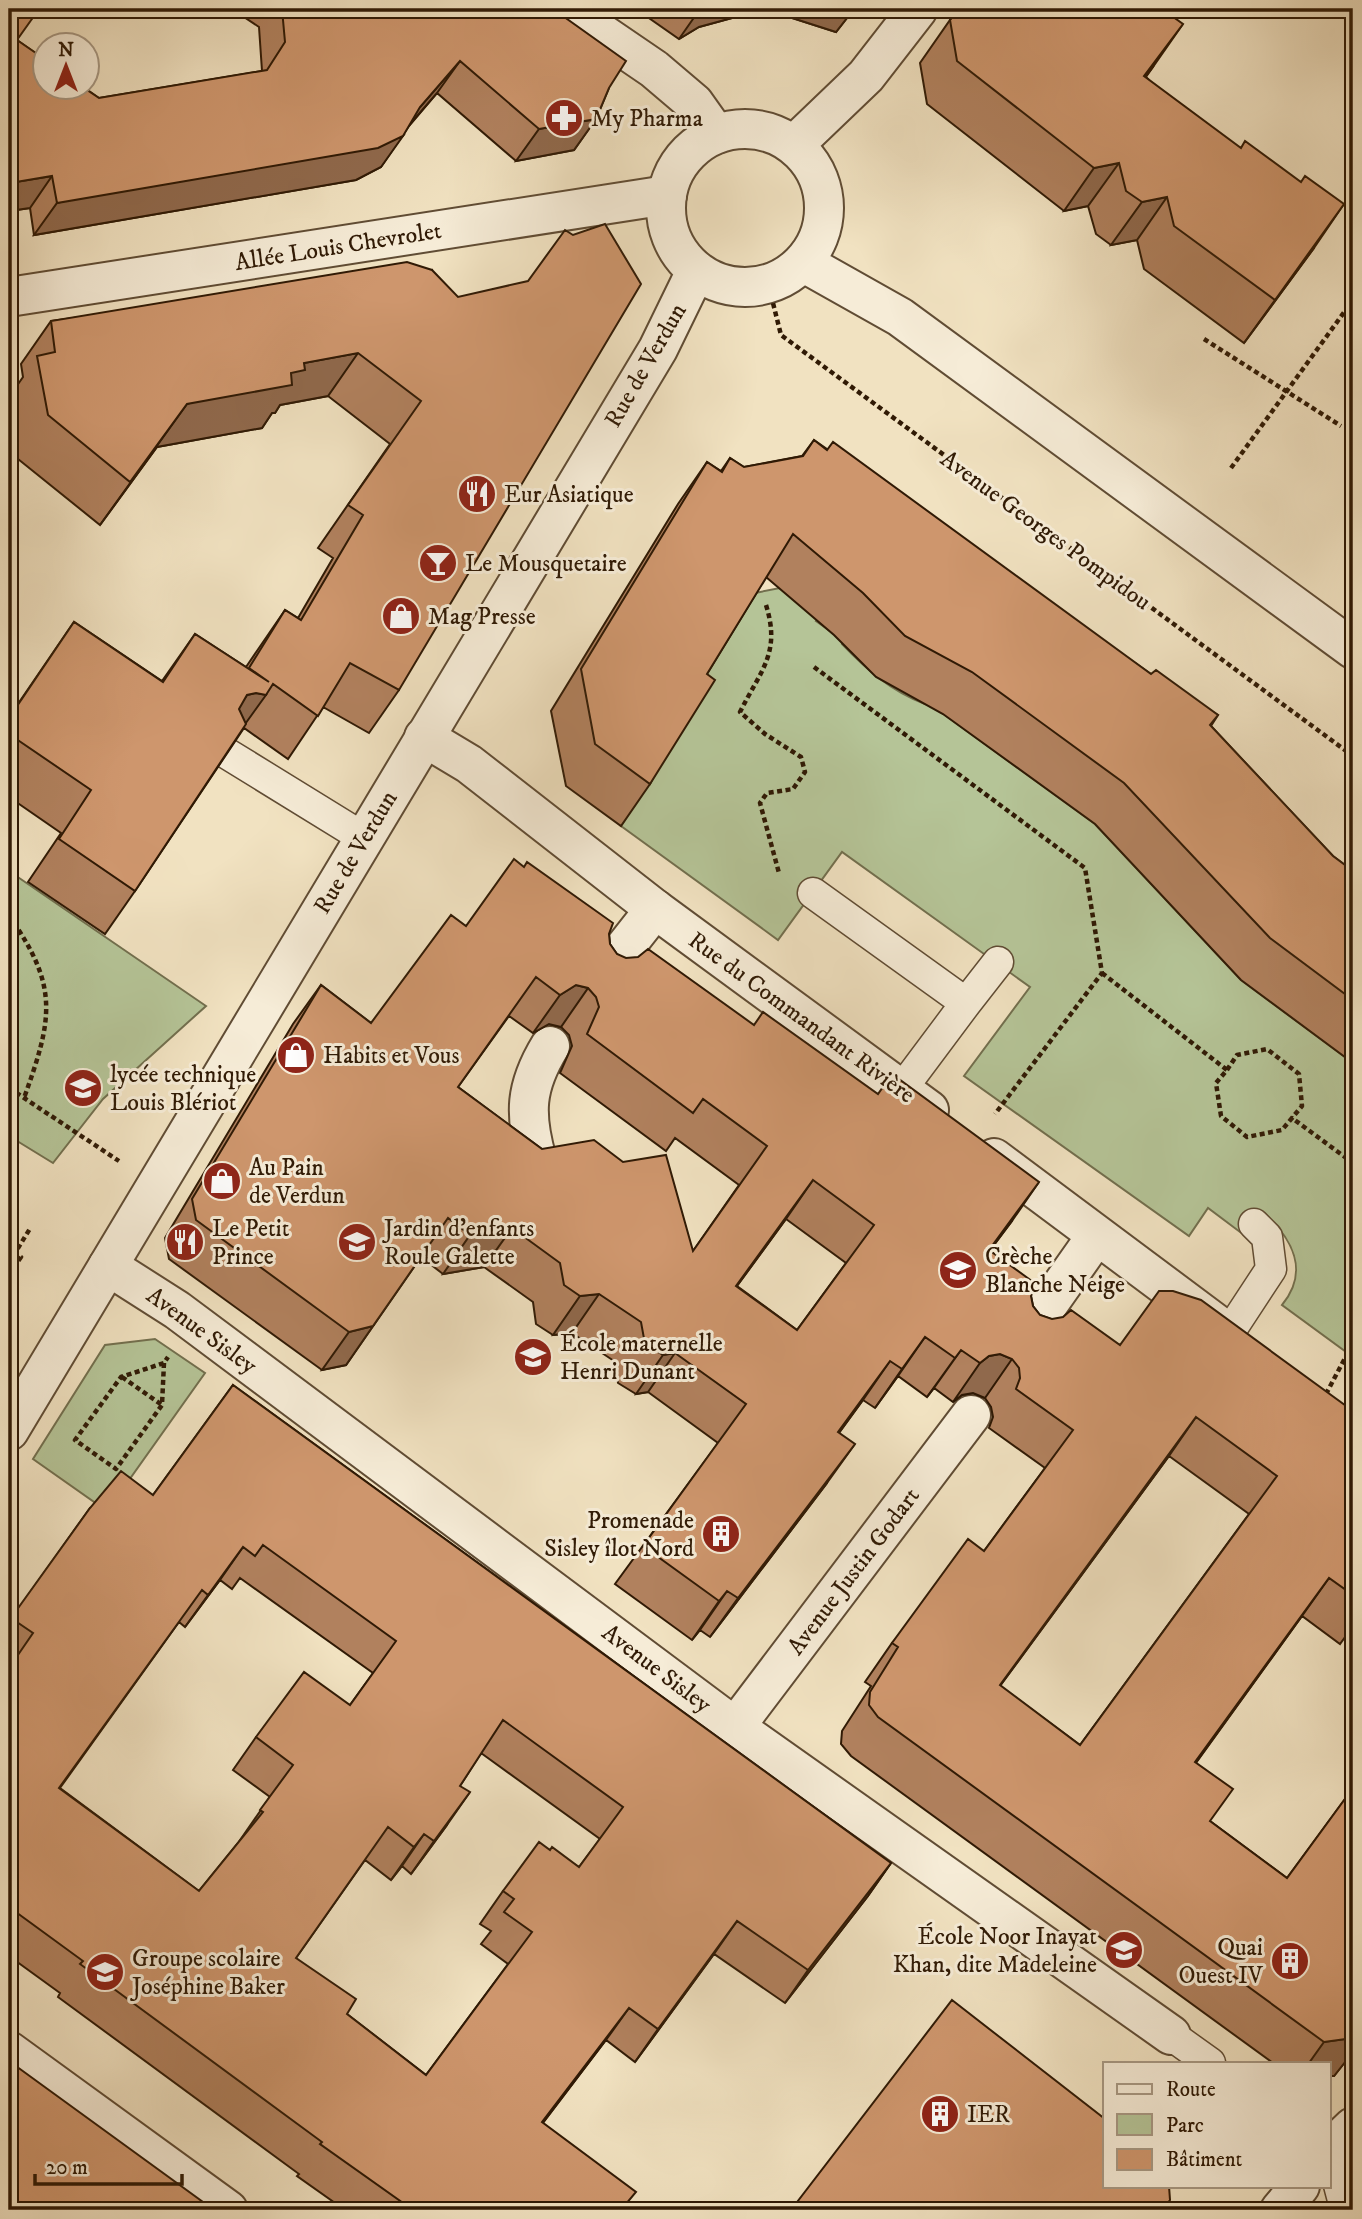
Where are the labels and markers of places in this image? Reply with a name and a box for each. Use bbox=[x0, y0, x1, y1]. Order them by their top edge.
pharmacy icon: My Pharma bbox=[543, 97, 585, 139]
place label: My Pharma bbox=[591, 104, 704, 134]
restaurant icon: Eur Asiatique bbox=[456, 473, 498, 515]
place label: Eur Asiatique bbox=[504, 480, 634, 510]
bar icon: Le Mousquetaire bbox=[417, 542, 459, 584]
place label: Le Mousquetaire bbox=[465, 549, 627, 579]
shop icon: Mag Presse bbox=[380, 595, 422, 637]
place label: Mag Presse bbox=[428, 602, 536, 632]
shop icon: Habits et Vous bbox=[275, 1034, 317, 1076]
place label: Habits et Vous bbox=[323, 1041, 459, 1071]
place label: lycée technique Louis Blériot bbox=[110, 1060, 256, 1118]
school or university icon: lycée technique Louis Blériot bbox=[62, 1067, 104, 1109]
place label: Au Pain de Verdun bbox=[249, 1153, 345, 1211]
shop icon: Au Pain de Verdun bbox=[201, 1160, 243, 1202]
place label: Le Petit Prince bbox=[212, 1214, 290, 1272]
place label: Jardin d'enfants Roule Galette bbox=[382, 1214, 534, 1272]
restaurant icon: Le Petit Prince bbox=[164, 1221, 206, 1263]
school or university icon: Jardin d'enfants Roule Galette bbox=[336, 1221, 378, 1263]
place label: Crèche Blanche Neige bbox=[985, 1242, 1125, 1300]
school or university icon: Crèche Blanche Neige bbox=[937, 1249, 979, 1291]
place label: École maternelle Henri Dunant bbox=[560, 1329, 723, 1387]
school or university icon: École maternelle Henri Dunant bbox=[512, 1336, 554, 1378]
place label: Promenade Sisley îlot Nord bbox=[544, 1506, 694, 1564]
building icon: Promenade Sisley îlot Nord bbox=[700, 1513, 742, 1555]
place label: École Noor Inayat Khan, dite Madeleine bbox=[893, 1922, 1097, 1980]
school or university icon: École Noor Inayat Khan, dite Madeleine bbox=[1103, 1929, 1145, 1971]
place label: Quai Ouest IV bbox=[1179, 1933, 1264, 1991]
building icon: Quai Ouest IV bbox=[1269, 1940, 1311, 1982]
place label: Groupe scolaire Joséphine Baker bbox=[130, 1944, 285, 2002]
school or university icon: Groupe scolaire Joséphine Baker bbox=[84, 1951, 126, 1993]
building icon: IER bbox=[919, 2093, 961, 2135]
place label: IER bbox=[967, 2100, 1010, 2130]

